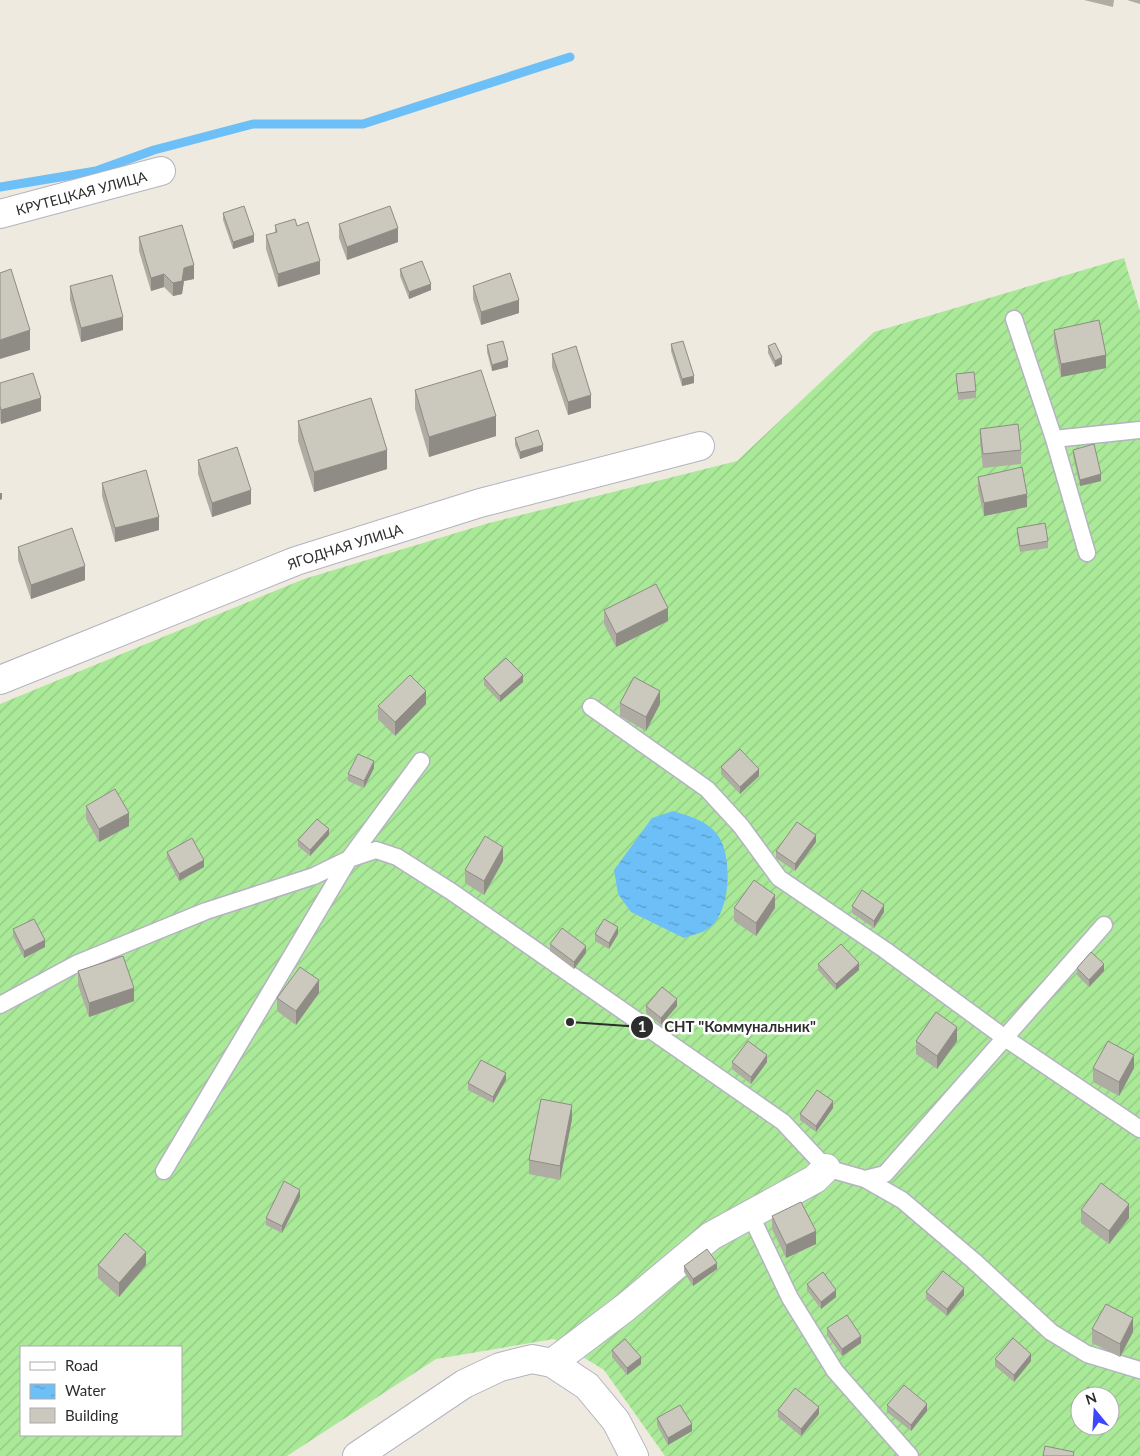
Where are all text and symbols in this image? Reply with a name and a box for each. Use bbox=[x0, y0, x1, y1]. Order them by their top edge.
street label: КРУТЕЦКАЯ УЛИЦА bbox=[14, 167, 149, 218]
street label: ЯГОДНАЯ УЛИЦА bbox=[283, 519, 405, 573]
callout: СНТ "Коммунальник" bbox=[629, 1012, 826, 1042]
text: 1 bbox=[638, 1017, 646, 1035]
text: СНТ "Коммунальник" bbox=[664, 1017, 816, 1035]
legend bbox=[20, 1346, 182, 1436]
text: Road bbox=[65, 1356, 98, 1374]
text: Water bbox=[65, 1381, 106, 1399]
north arrow bbox=[1070, 1386, 1120, 1436]
text: N bbox=[1083, 1388, 1099, 1408]
text: Building bbox=[65, 1406, 118, 1424]

